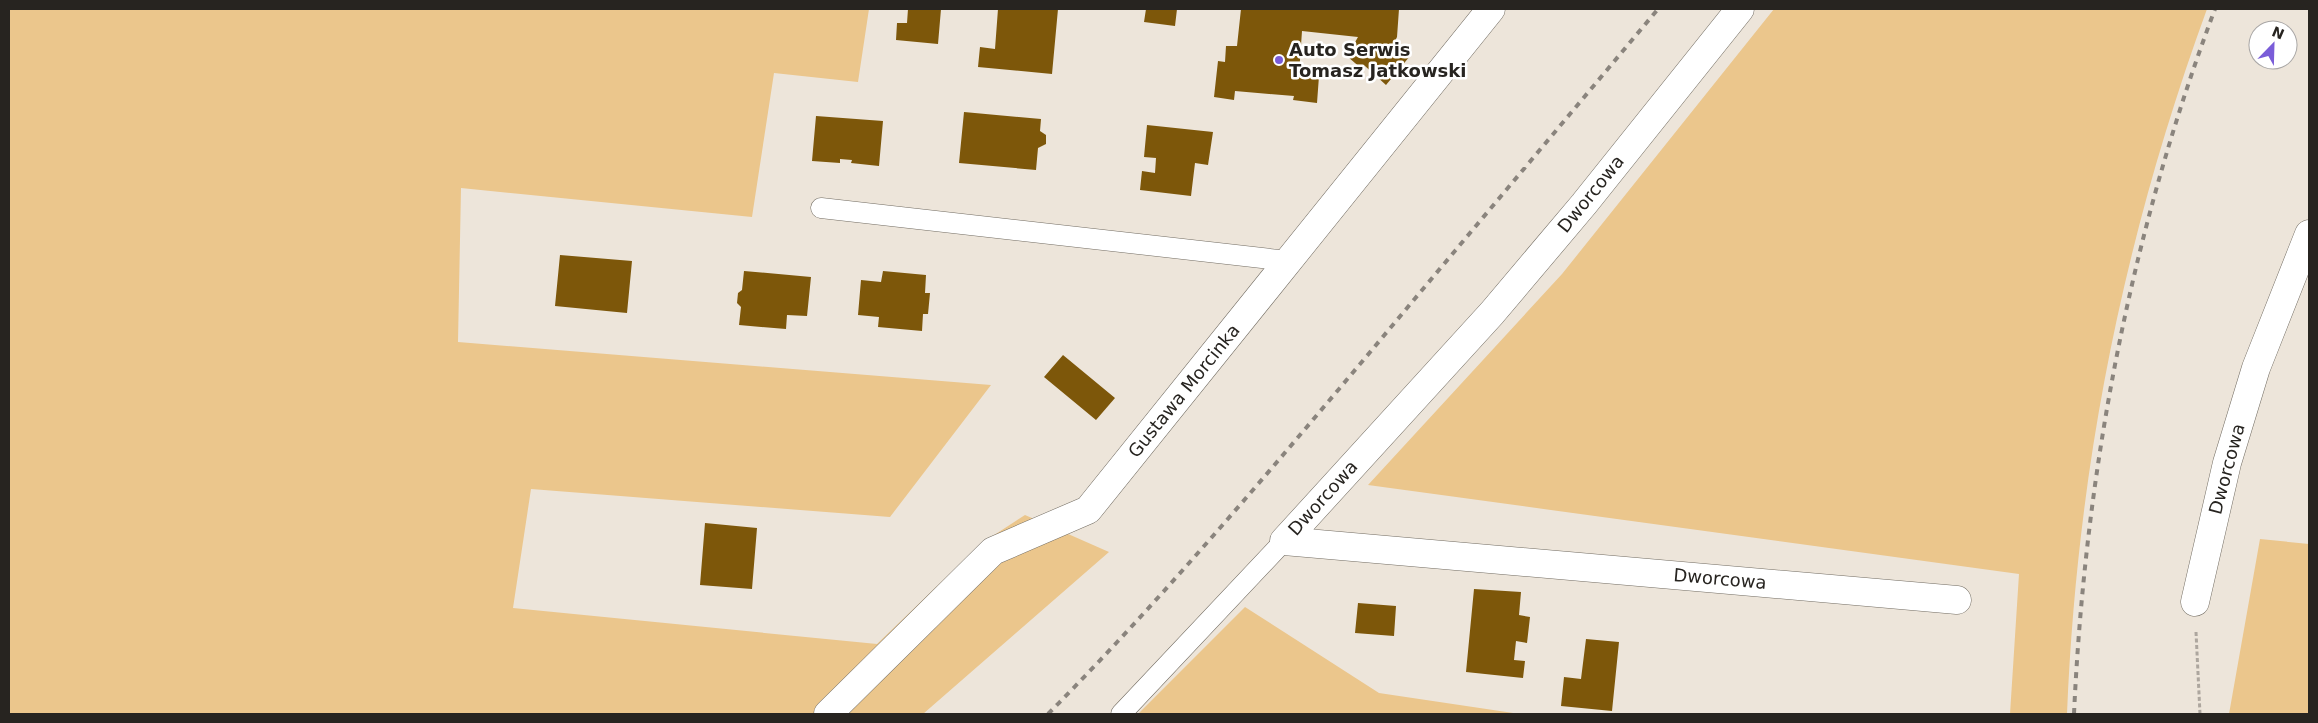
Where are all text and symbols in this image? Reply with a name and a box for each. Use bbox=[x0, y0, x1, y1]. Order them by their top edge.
north arrow bbox=[2248, 20, 2298, 70]
text: N bbox=[2270, 23, 2287, 43]
place label: Auto Serwis Tomasz Jatkowski bbox=[1289, 39, 1466, 81]
marker: Auto Serwis Tomasz Jatkowski bbox=[1273, 54, 1285, 66]
street label: Dworcowa bbox=[1553, 151, 1628, 237]
street label: Gustawa Morcinka bbox=[1123, 320, 1244, 462]
street label: Dworcowa bbox=[2204, 421, 2249, 517]
street label: Dworcowa bbox=[1284, 456, 1362, 539]
street label: Dworcowa bbox=[1673, 564, 1767, 593]

